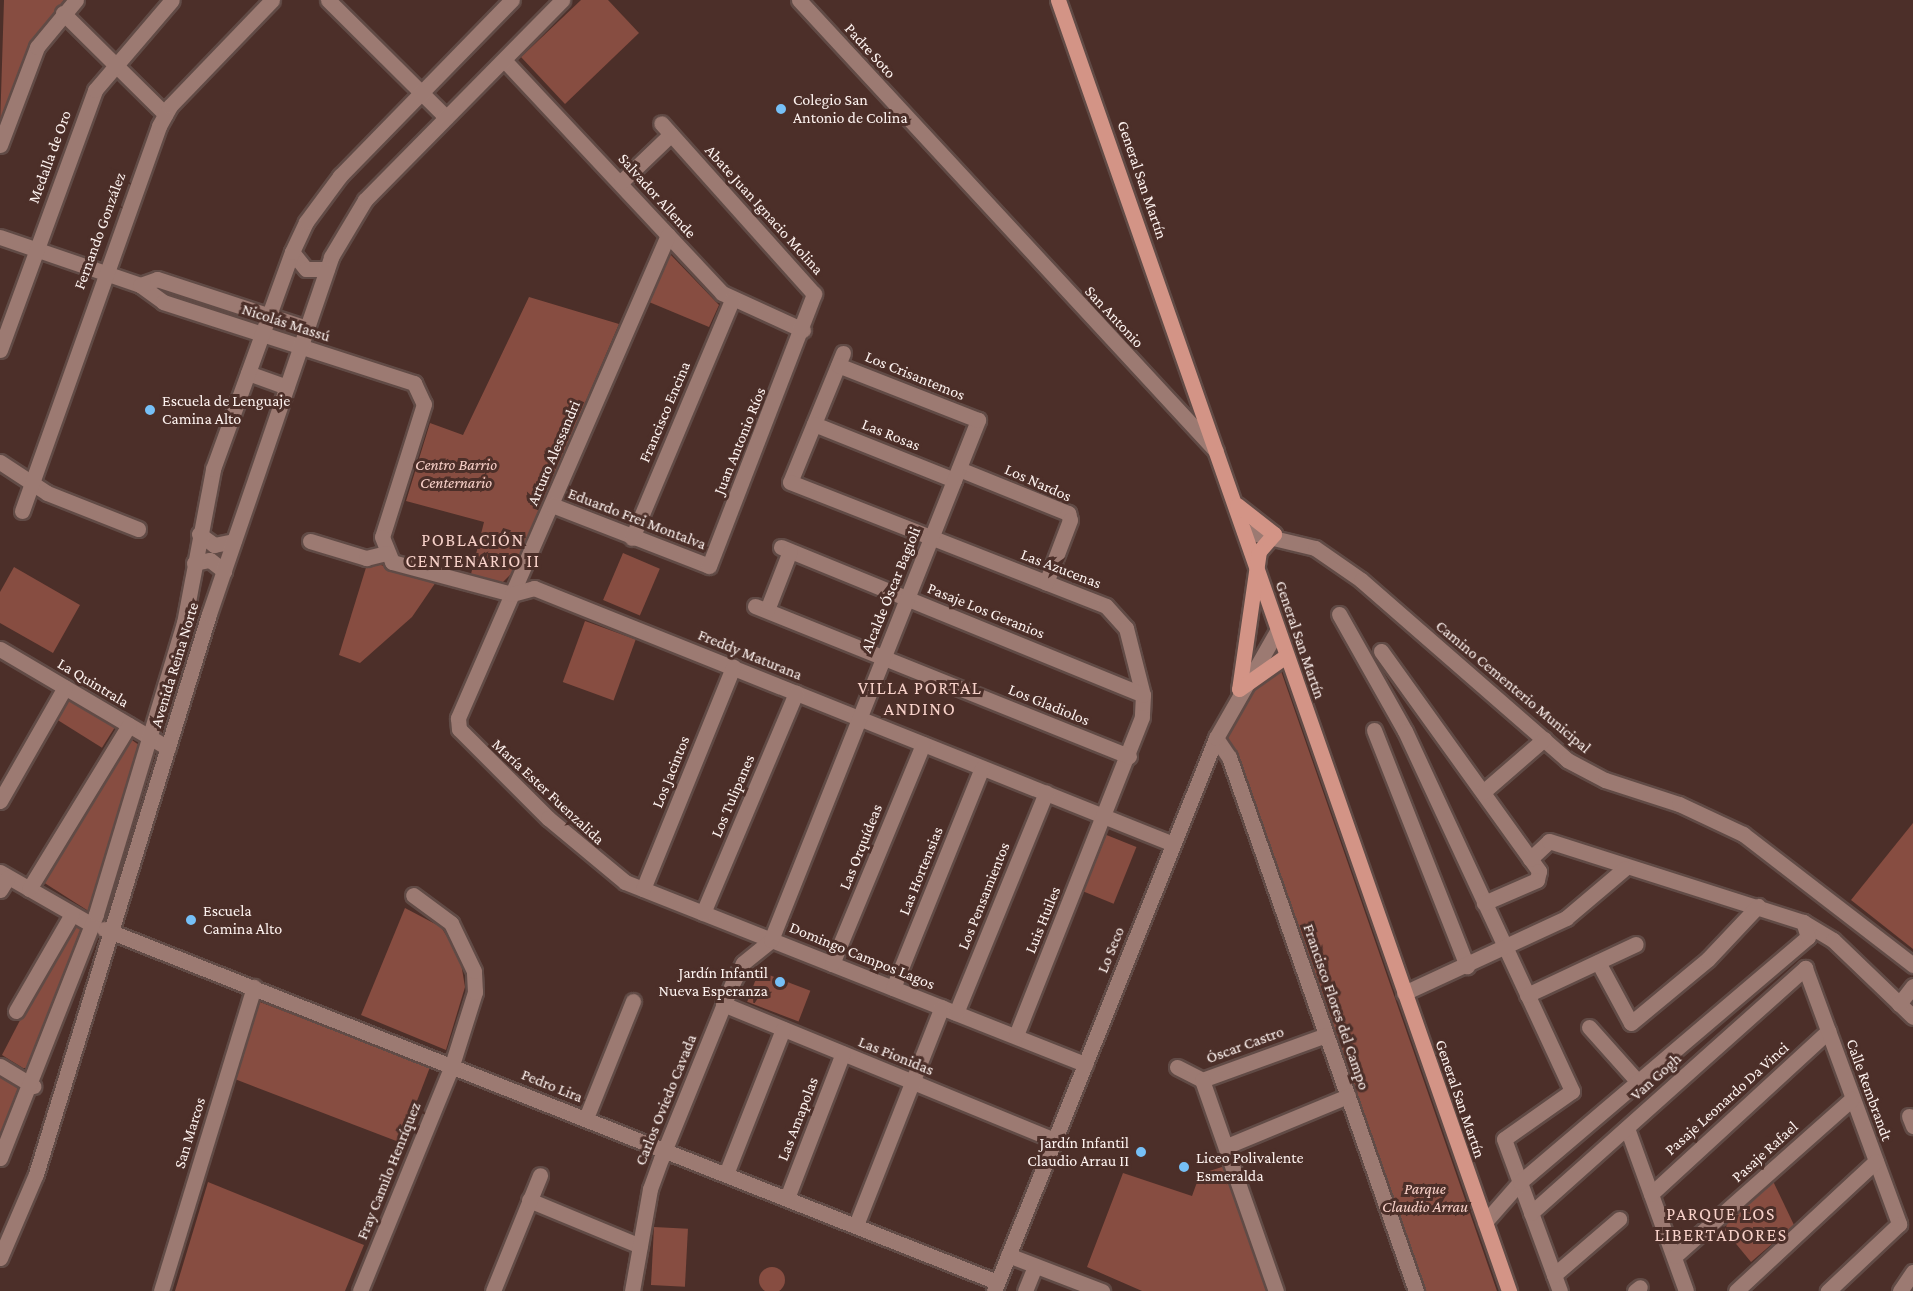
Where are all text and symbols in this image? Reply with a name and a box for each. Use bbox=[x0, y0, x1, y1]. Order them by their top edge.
street label: Padre Soto bbox=[840, 19, 900, 83]
place label: Colegio San Antonio de Colina bbox=[793, 90, 908, 128]
marker: Colegio San Antonio de Colina bbox=[774, 102, 788, 116]
street label: Medalla de Oro bbox=[24, 108, 76, 206]
street label: General San Martín bbox=[1113, 118, 1171, 242]
street label: Abate Juan Ignacio Molina bbox=[701, 141, 827, 279]
street label: Salvador Allende bbox=[614, 150, 700, 242]
street label: Fernando González bbox=[70, 170, 130, 292]
street label: San Antonio bbox=[1080, 282, 1148, 352]
street label: Nicolás Massú bbox=[239, 300, 333, 346]
street label: Los Crisantemos bbox=[862, 347, 968, 405]
street label: Francisco Encina bbox=[635, 359, 695, 465]
street label: Juan Antonio Ríos bbox=[710, 385, 770, 497]
place label: Escuela de Lenguaje Camina Alto bbox=[162, 391, 290, 429]
street label: Arturo Alessandri bbox=[523, 398, 585, 508]
marker: Escuela de Lenguaje Camina Alto bbox=[143, 403, 157, 417]
street label: Las Rosas bbox=[859, 415, 923, 455]
park label: Centro Barrio Centernario bbox=[415, 455, 497, 493]
street label: Los Nardos bbox=[1002, 460, 1074, 506]
street label: Eduardo Frei Montalva bbox=[565, 484, 709, 554]
street label: Alcalde Óscar Bagioli bbox=[857, 524, 925, 656]
district label: POBLACIÓN CENTENARIO II bbox=[405, 530, 541, 572]
street label: Las Azucenas bbox=[1018, 545, 1104, 593]
street label: General San Martín bbox=[1271, 578, 1329, 702]
street label: Pasaje Los Geranios bbox=[924, 579, 1048, 643]
street label: Avenida Reina Norte bbox=[147, 600, 203, 730]
street label: Camino Cementerio Municipal bbox=[1432, 616, 1594, 758]
street label: Freddy Maturana bbox=[695, 625, 805, 685]
street label: La Quintrala bbox=[54, 654, 132, 712]
district label: VILLA PORTAL ANDINO bbox=[858, 678, 982, 720]
street label: Los Gladiolos bbox=[1006, 680, 1092, 730]
street label: Los Jacintos bbox=[648, 733, 694, 811]
street label: María Ester Fuenzalida bbox=[488, 735, 608, 849]
street label: Los Tulipanes bbox=[707, 752, 759, 840]
street label: Las Orquídeas bbox=[835, 801, 887, 893]
street label: Las Hortensias bbox=[895, 824, 947, 918]
street label: Los Pensamientos bbox=[954, 839, 1014, 953]
street label: Luis Huiles bbox=[1021, 884, 1065, 956]
place label: Escuela Camina Alto bbox=[203, 901, 282, 939]
marker: Escuela Camina Alto bbox=[184, 913, 198, 927]
street label: Domingo Campos Lagos bbox=[786, 918, 938, 994]
street label: Francisco Flores del Campo bbox=[1299, 922, 1373, 1092]
street label: Lo Seco bbox=[1093, 924, 1129, 976]
place label: Jardín Infantil Nueva Esperanza bbox=[658, 963, 768, 1001]
marker: Jardín Infantil Nueva Esperanza bbox=[773, 975, 787, 989]
street label: Óscar Castro bbox=[1203, 1022, 1287, 1068]
street label: Carlos Oviedo Cavada bbox=[631, 1032, 701, 1168]
street label: Las Pionidas bbox=[855, 1032, 937, 1080]
street label: Calle Rembrandt bbox=[1842, 1036, 1896, 1144]
street label: General San Martín bbox=[1431, 1037, 1489, 1161]
street label: Pasaje Leonardo Da Vinci bbox=[1661, 1038, 1793, 1160]
street label: Van Gogh bbox=[1627, 1049, 1685, 1105]
street label: Pedro Lira bbox=[519, 1065, 585, 1107]
street label: Las Amapolas bbox=[773, 1074, 823, 1164]
street label: San Marcos bbox=[170, 1095, 210, 1171]
street label: Fray Camilo Henríquez bbox=[353, 1100, 425, 1242]
street label: Pasaje Rafael bbox=[1728, 1117, 1802, 1187]
place label: Jardín Infantil Claudio Arrau II bbox=[1027, 1133, 1129, 1171]
marker: Jardín Infantil Claudio Arrau II bbox=[1134, 1145, 1148, 1159]
place label: Liceo Polivalente Esmeralda bbox=[1196, 1148, 1303, 1186]
marker: Liceo Polivalente Esmeralda bbox=[1177, 1160, 1191, 1174]
park label: Parque Claudio Arrau bbox=[1382, 1179, 1468, 1217]
district label: PARQUE LOS LIBERTADORES bbox=[1654, 1204, 1788, 1246]

